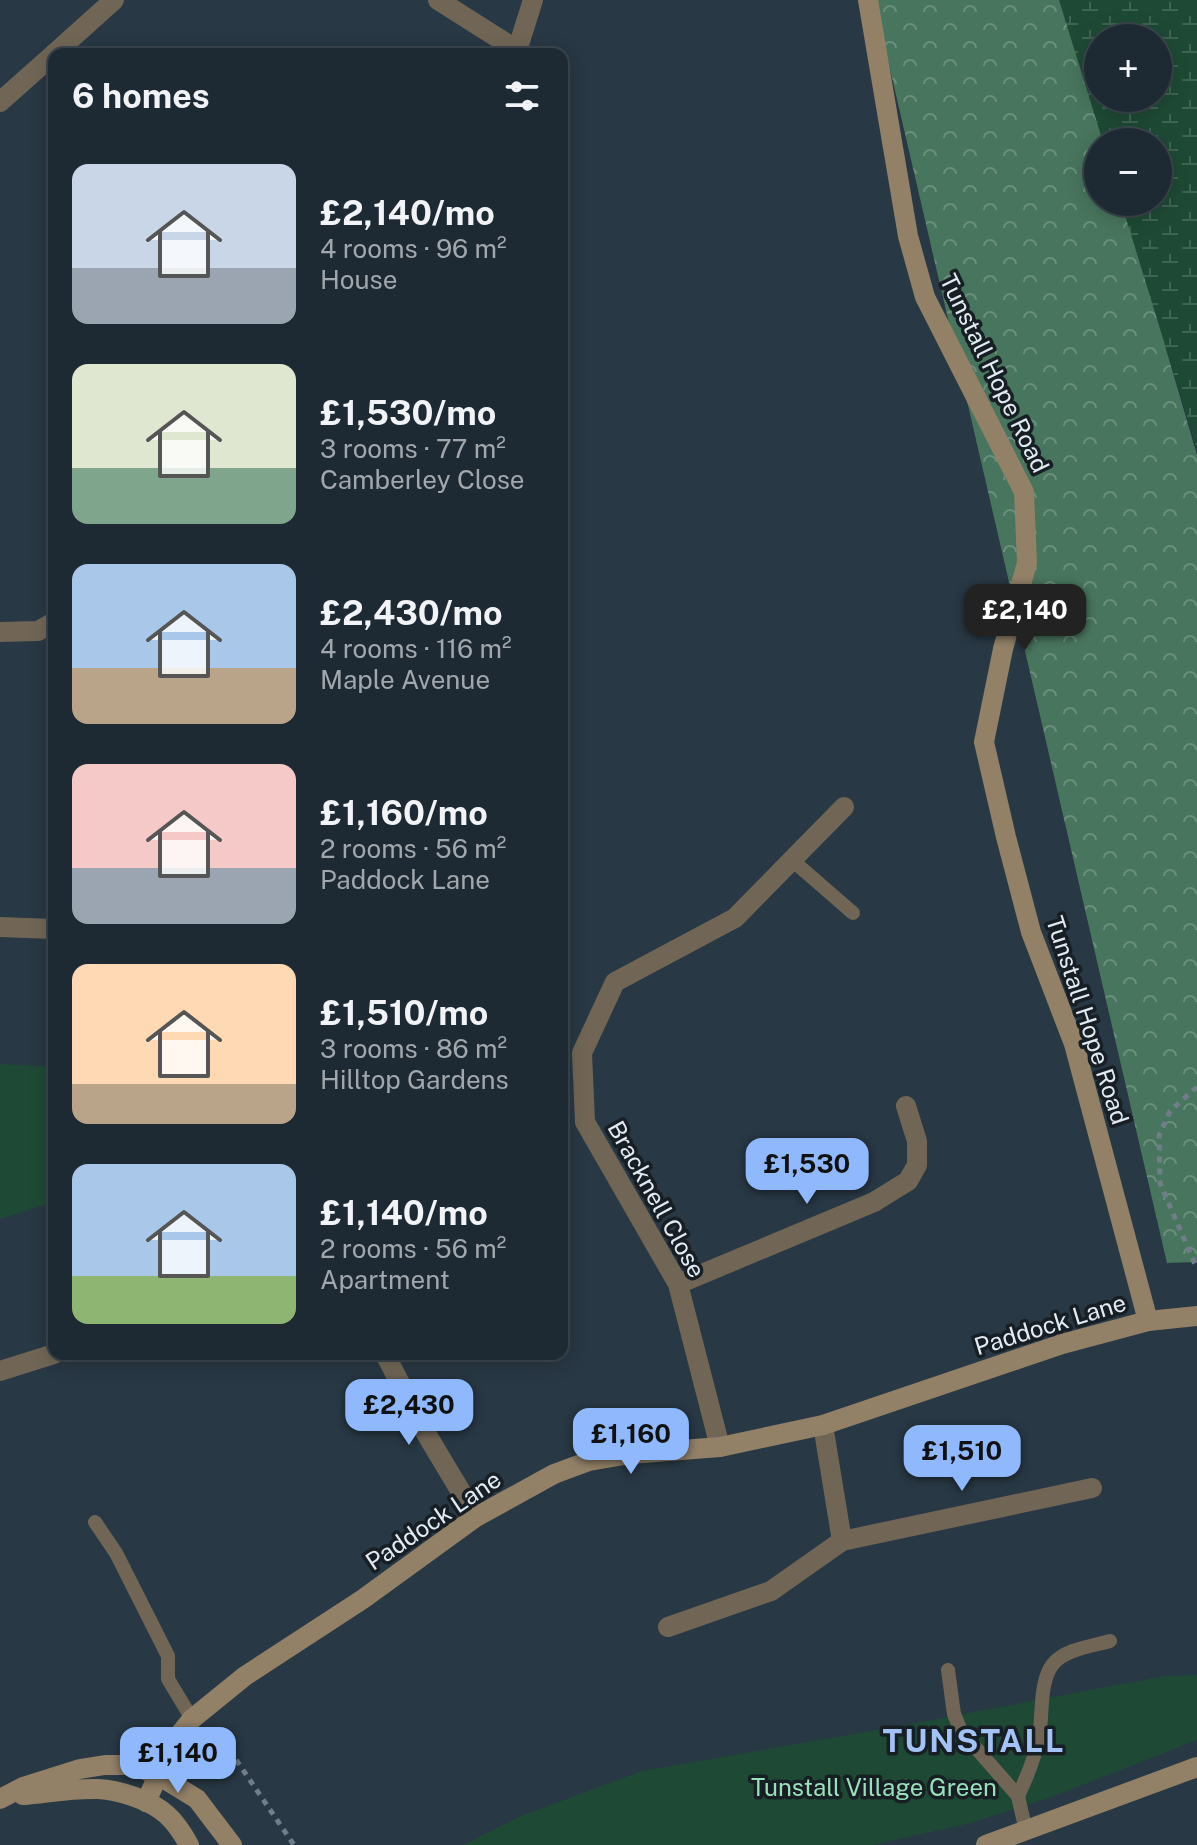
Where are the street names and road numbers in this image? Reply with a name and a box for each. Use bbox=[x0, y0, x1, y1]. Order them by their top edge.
street label: Tunstall Hope Road bbox=[935, 269, 1055, 477]
street label: Tunstall Hope Road bbox=[1041, 912, 1135, 1128]
street label: Bracknell Close bbox=[602, 1116, 712, 1282]
street label: Paddock Lane bbox=[971, 1288, 1129, 1360]
street label: Paddock Lane bbox=[360, 1465, 506, 1575]

